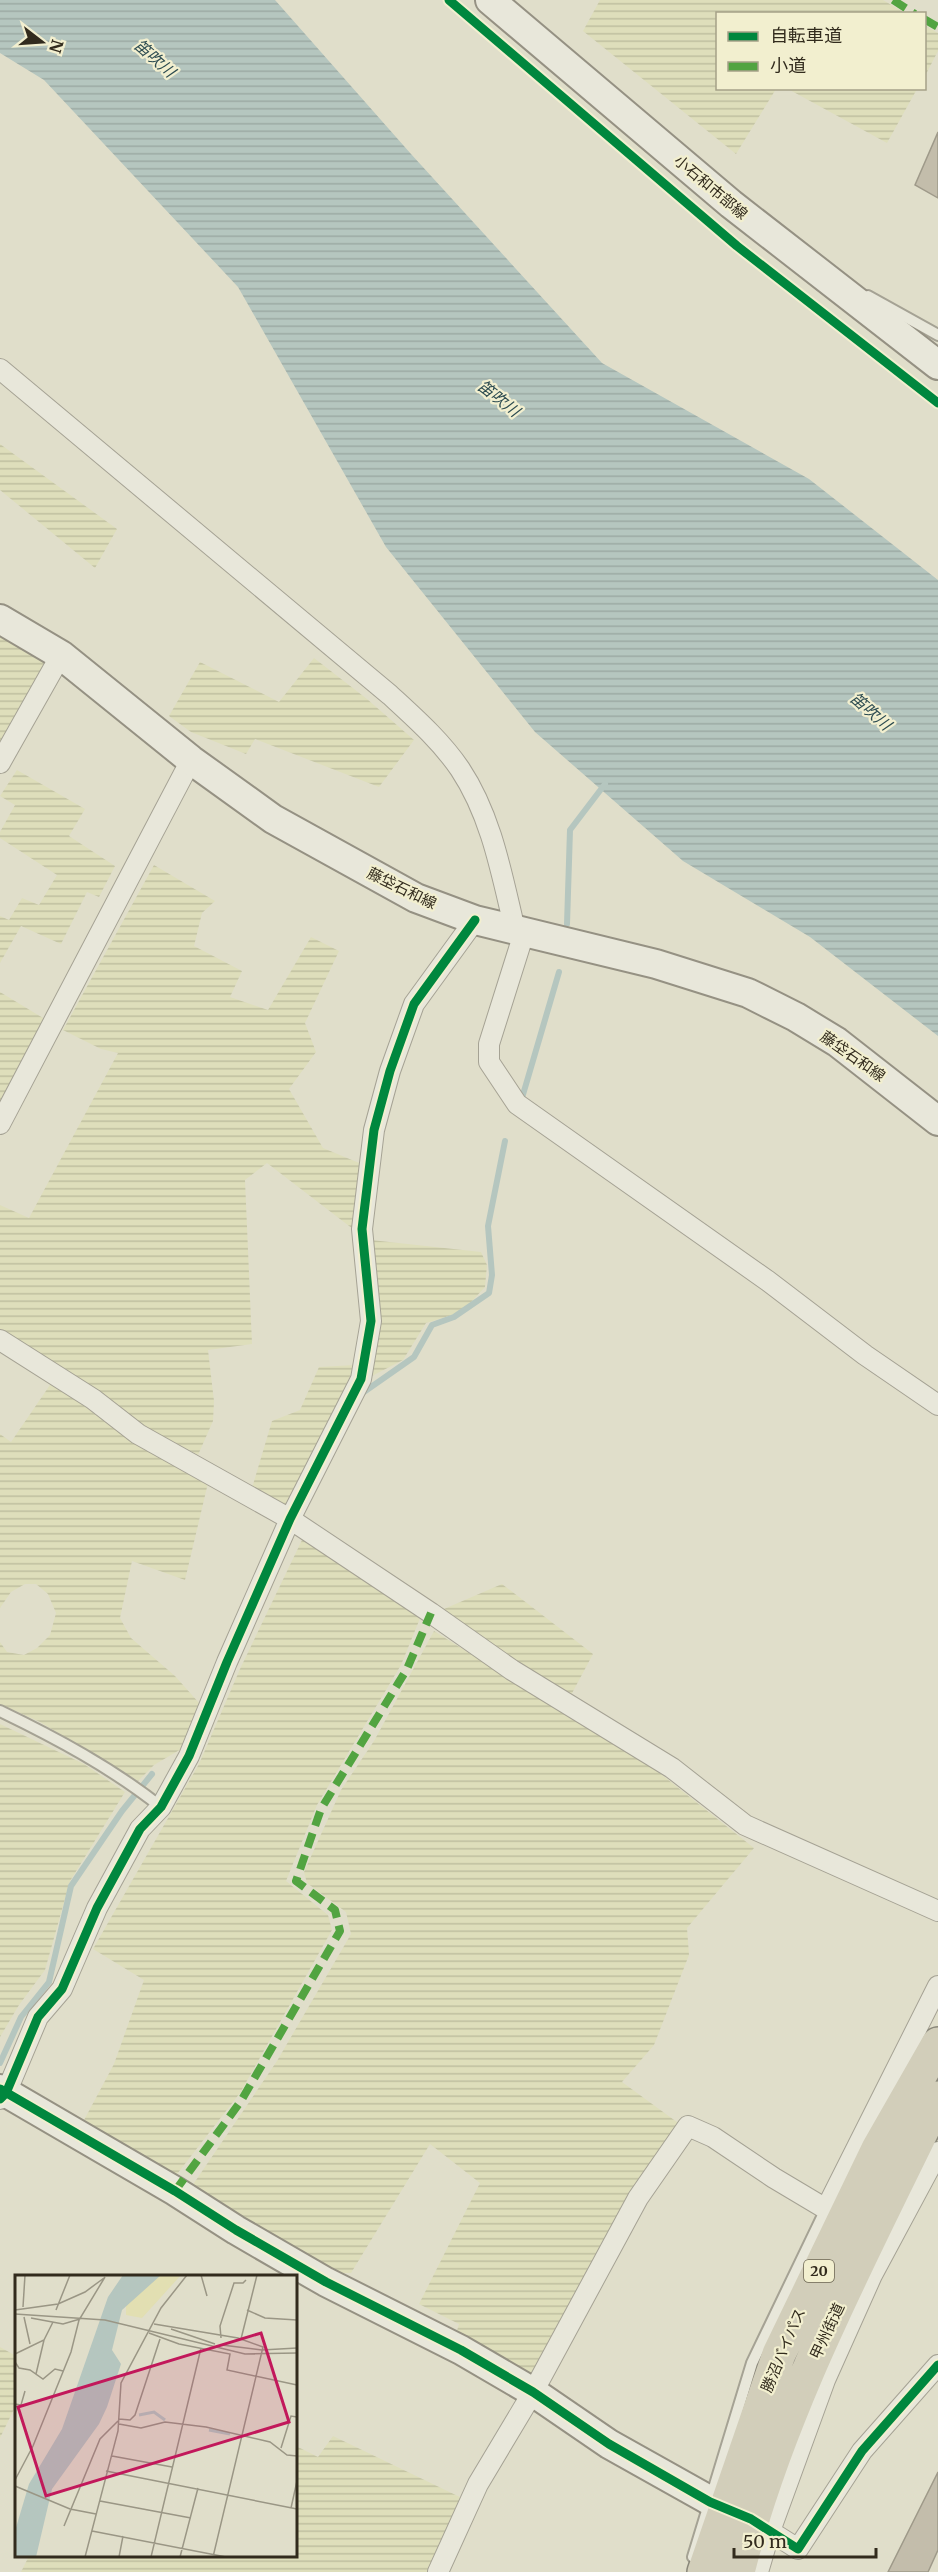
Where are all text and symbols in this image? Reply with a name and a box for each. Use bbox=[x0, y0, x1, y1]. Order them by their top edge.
north arrow bbox=[12, 12, 72, 72]
legend bbox=[716, 12, 926, 90]
text: 自転車道 bbox=[770, 24, 842, 47]
water label: 笛吹川 bbox=[130, 35, 181, 83]
text: N bbox=[45, 37, 68, 56]
text: 小道 bbox=[770, 54, 806, 77]
street label: 小石和市部線 bbox=[670, 151, 752, 223]
water label: 笛吹川 bbox=[474, 375, 526, 422]
water label: 笛吹川 bbox=[846, 688, 897, 736]
street label: 藤垈石和線 bbox=[364, 863, 440, 913]
street label: 藤垈石和線 bbox=[817, 1027, 889, 1085]
road number: 20 bbox=[804, 2260, 834, 2282]
inset map bbox=[15, 2275, 297, 2557]
street label: 甲州街道 bbox=[806, 2300, 848, 2362]
street label: 勝沼バイパス bbox=[757, 2305, 809, 2395]
scale bar bbox=[734, 2521, 876, 2559]
text: 50 m bbox=[743, 2530, 787, 2553]

